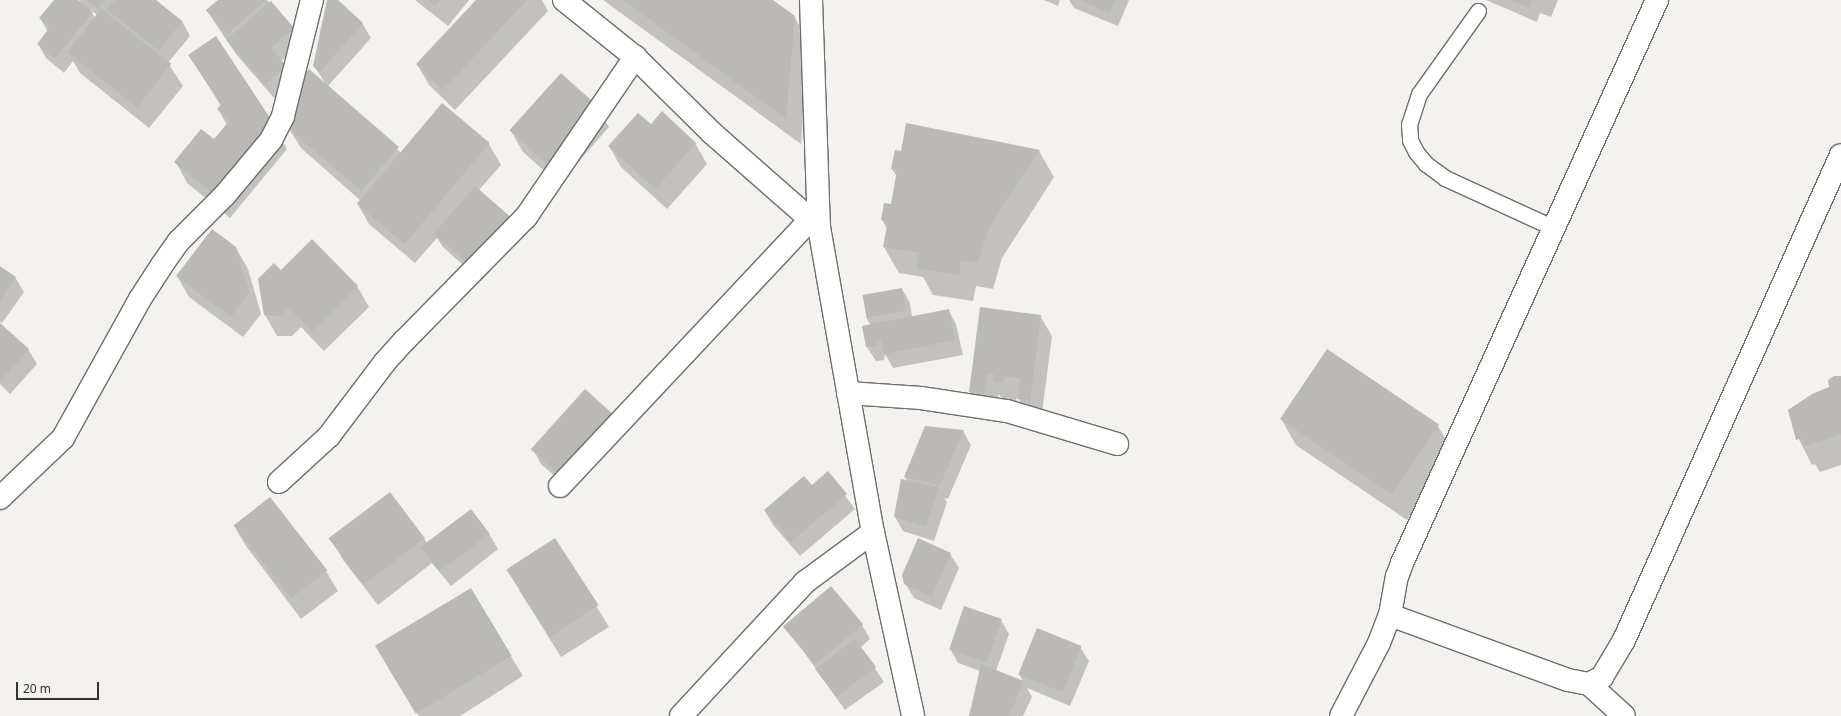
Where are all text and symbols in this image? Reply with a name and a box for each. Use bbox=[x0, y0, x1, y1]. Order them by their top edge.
scale bar bbox=[18, 674, 101, 700]
text: 20 m bbox=[23, 680, 51, 697]

